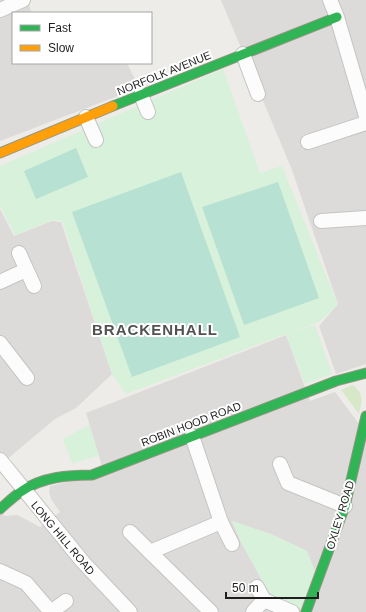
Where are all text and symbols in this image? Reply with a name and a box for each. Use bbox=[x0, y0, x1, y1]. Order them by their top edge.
legend bbox=[12, 12, 152, 64]
text: Fast bbox=[48, 21, 72, 35]
text: Slow bbox=[48, 41, 74, 55]
street label: NORFOLK AVENUE bbox=[115, 49, 213, 97]
district label: BRACKENHALL bbox=[92, 321, 218, 338]
street label: ROBIN HOOD ROAD bbox=[139, 399, 243, 449]
street label: OXLEY ROAD bbox=[324, 479, 356, 551]
street label: LONG HILL ROAD bbox=[29, 499, 97, 577]
scale bar bbox=[226, 574, 318, 600]
text: 50 m bbox=[232, 581, 259, 595]

